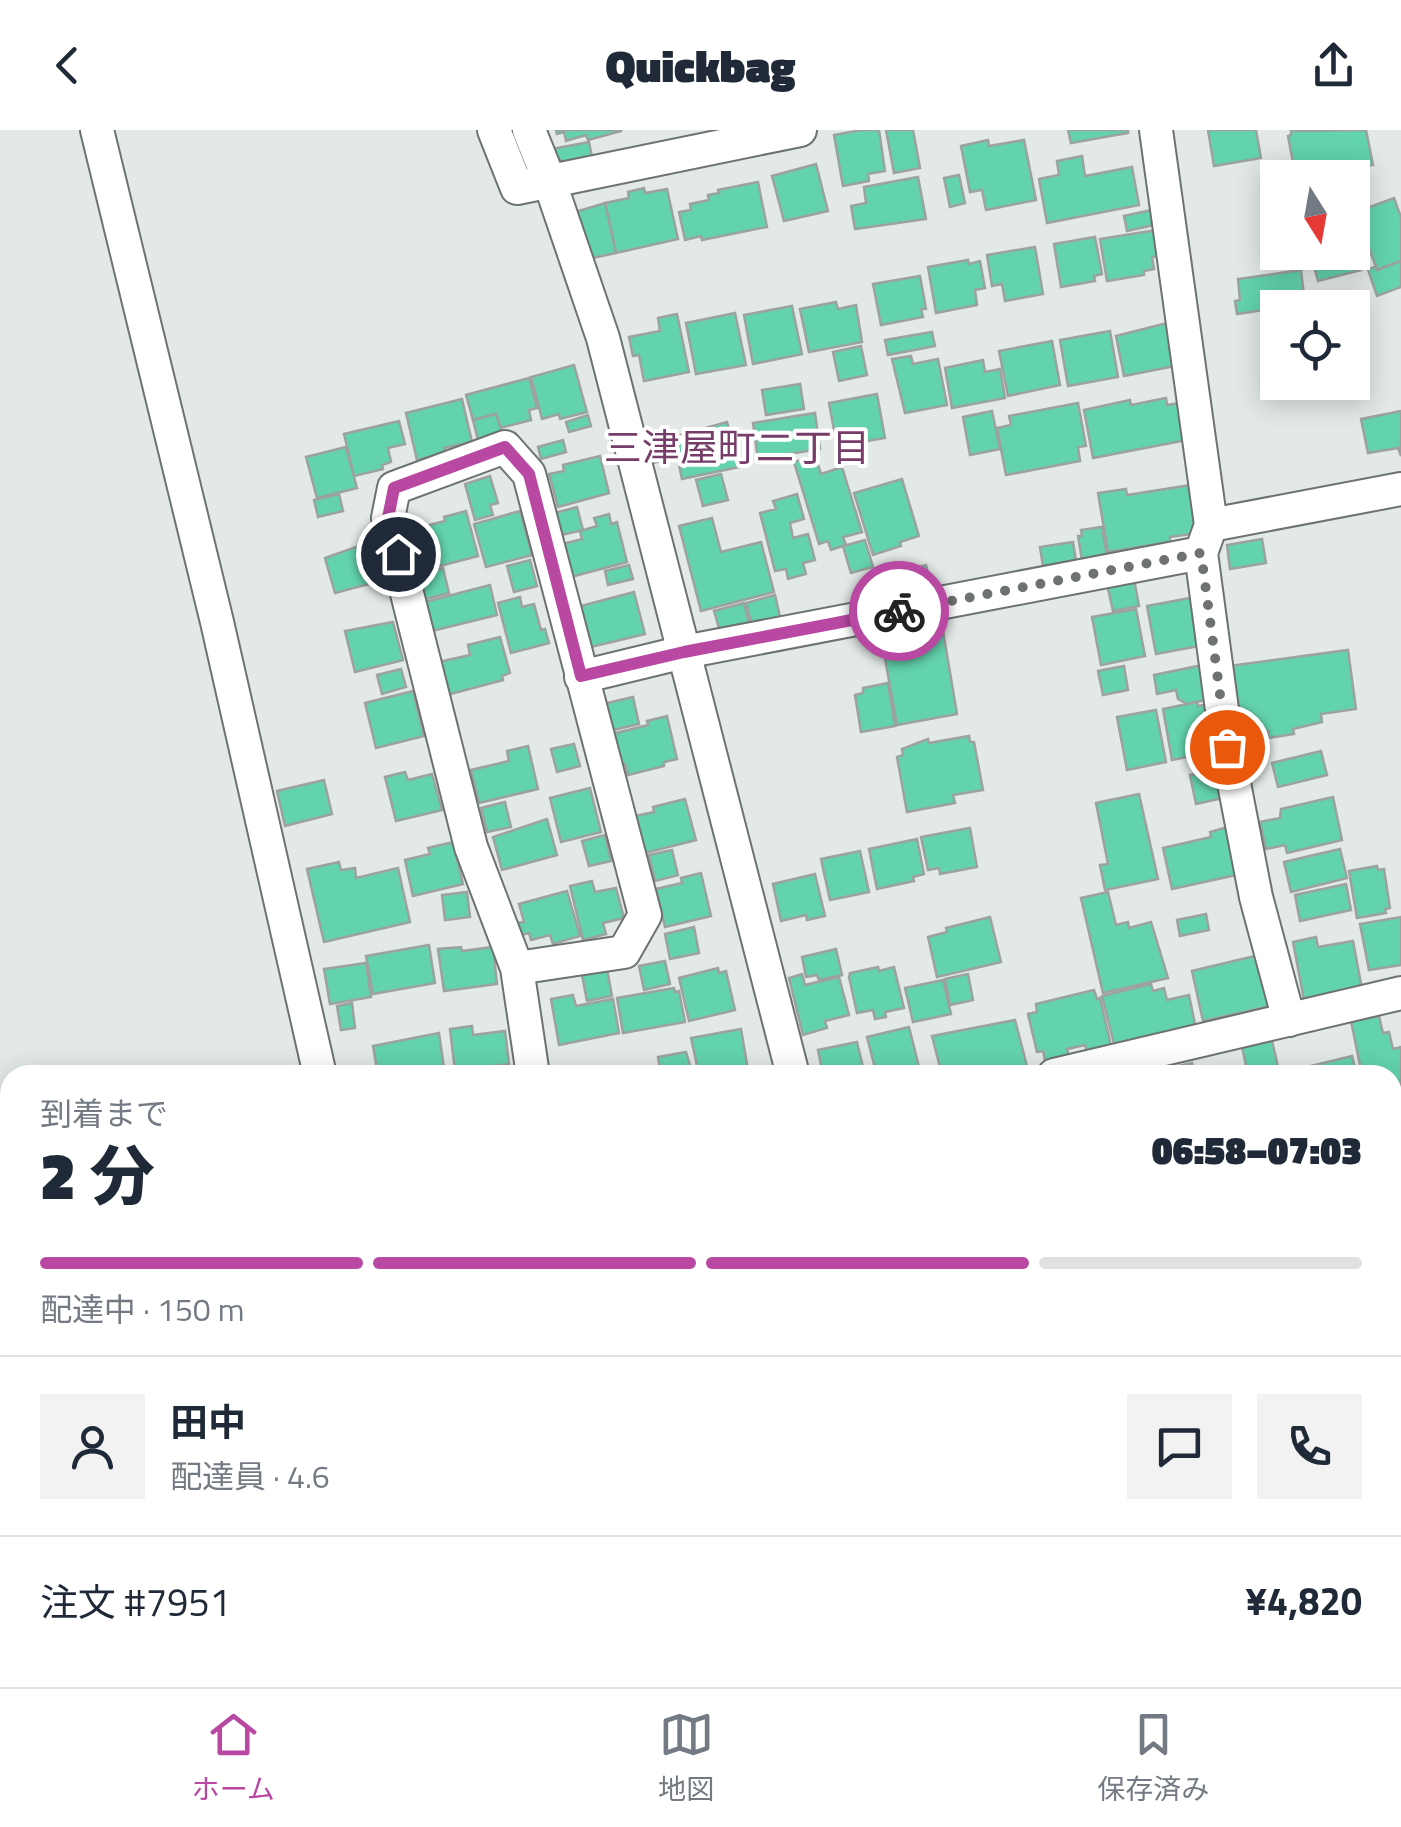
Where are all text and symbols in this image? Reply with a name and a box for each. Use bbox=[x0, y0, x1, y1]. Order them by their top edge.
text: Quickbag bbox=[605, 31, 796, 99]
icon: back bbox=[40, 38, 95, 93]
icon: share bbox=[1306, 38, 1361, 93]
north arrow bbox=[1260, 160, 1370, 270]
map controls bbox=[1260, 160, 1370, 400]
button: locate bbox=[1260, 290, 1370, 400]
district label: 三津屋町二丁目 bbox=[604, 418, 870, 476]
pin bbox=[356, 512, 441, 597]
icon: home bbox=[371, 527, 426, 582]
courier bbox=[849, 561, 949, 661]
icon: bike bbox=[872, 584, 927, 639]
pin bbox=[1185, 705, 1270, 790]
icon: bag bbox=[1200, 720, 1255, 775]
text: 到着まで bbox=[40, 1089, 168, 1137]
text: 06:58–07:03 bbox=[1152, 1121, 1362, 1179]
text: 2 分 bbox=[40, 1125, 155, 1224]
text: 配達中 · 150 m bbox=[40, 1285, 245, 1333]
text: 田中 bbox=[170, 1393, 246, 1451]
button: person bbox=[40, 1394, 145, 1499]
button: chat bbox=[1127, 1394, 1232, 1499]
button: phone bbox=[1257, 1394, 1362, 1499]
text: 配達員 · 4.6 bbox=[170, 1452, 330, 1500]
text: ¥4,820 bbox=[1246, 1572, 1362, 1630]
text: 注文 #7951 bbox=[40, 1573, 231, 1631]
tab: ホーム bbox=[192, 1707, 275, 1810]
tab: 地図 bbox=[658, 1707, 714, 1810]
tab: 保存済み bbox=[1097, 1707, 1209, 1810]

